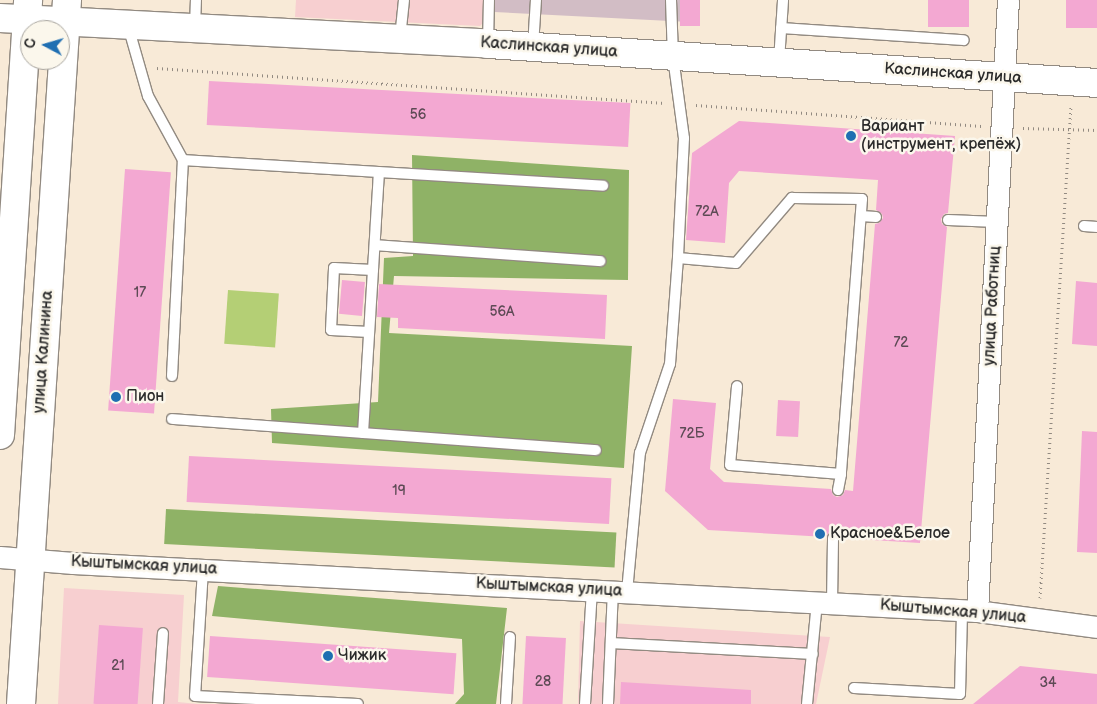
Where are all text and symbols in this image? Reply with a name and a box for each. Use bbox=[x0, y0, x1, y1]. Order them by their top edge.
north arrow bbox=[20, 20, 70, 70]
street label: Каслинская улица bbox=[480, 34, 618, 62]
text: С bbox=[22, 38, 40, 49]
street label: Каслинская улица bbox=[884, 60, 1022, 88]
house number: 56 bbox=[410, 107, 426, 123]
place label: Вариант (инструмент, крепёж) bbox=[861, 117, 1021, 155]
marker: Вариант (инструмент, крепёж) bbox=[845, 130, 857, 142]
house number: 72А bbox=[695, 204, 719, 220]
street label: улица Работниц bbox=[980, 246, 1006, 366]
house number: 17 bbox=[134, 285, 146, 301]
street label: улица Калинина bbox=[30, 290, 58, 414]
house number: 56А bbox=[489, 304, 515, 320]
house number: 72 bbox=[893, 335, 909, 351]
place label: Пион bbox=[126, 387, 164, 407]
marker: Пион bbox=[110, 391, 122, 403]
house number: 72Б bbox=[680, 426, 704, 442]
house number: 19 bbox=[392, 483, 406, 499]
place label: Красное&Белое bbox=[830, 524, 950, 544]
marker: Красное&Белое bbox=[814, 528, 826, 540]
street label: Кыштымская улица bbox=[70, 553, 218, 579]
street label: Кыштымская улица bbox=[475, 575, 623, 601]
street label: Кыштымская улица bbox=[879, 596, 1027, 628]
place label: Чижик bbox=[338, 646, 386, 666]
marker: Чижик bbox=[322, 650, 334, 662]
house number: 21 bbox=[111, 658, 125, 674]
house number: 28 bbox=[535, 674, 551, 690]
house number: 34 bbox=[1039, 675, 1057, 691]

